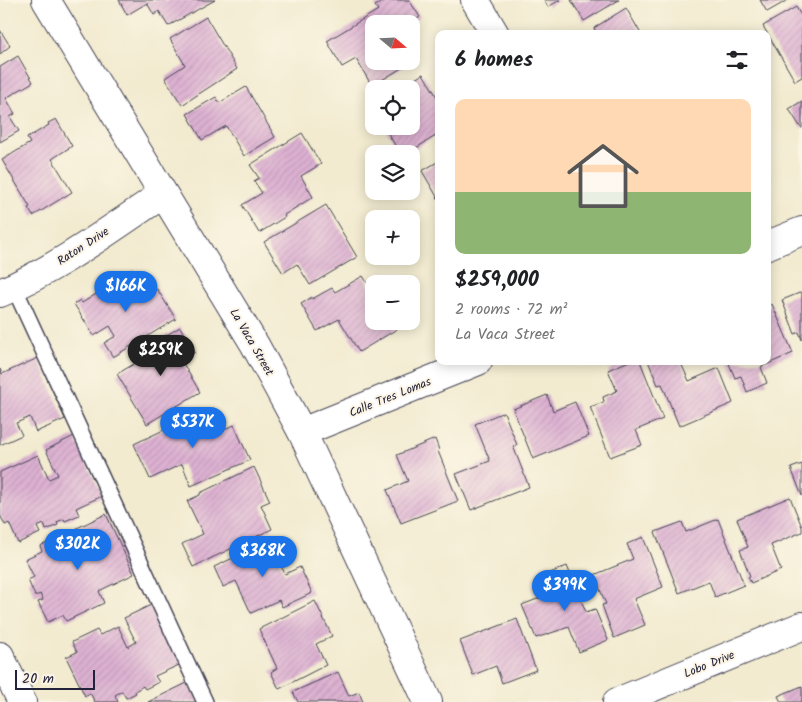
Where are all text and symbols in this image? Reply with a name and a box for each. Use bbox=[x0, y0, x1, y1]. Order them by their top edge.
north arrow bbox=[365, 15, 420, 70]
map controls bbox=[365, 15, 420, 330]
text: 6 homes bbox=[455, 44, 533, 77]
icon: filters bbox=[723, 46, 751, 74]
button: locate bbox=[365, 80, 420, 135]
icon: home bbox=[558, 131, 648, 221]
button: layers bbox=[365, 145, 420, 200]
button: + bbox=[365, 210, 420, 265]
street label: Raton Drive bbox=[53, 222, 114, 270]
text: $259,000 bbox=[455, 264, 539, 297]
pin: $166K bbox=[91, 270, 161, 313]
text: $166K bbox=[105, 274, 147, 299]
button: − bbox=[365, 275, 420, 330]
text: 2 rooms · 72 m² bbox=[455, 297, 567, 322]
street label: La Vaca Street bbox=[225, 305, 279, 380]
text: La Vaca Street bbox=[455, 322, 555, 347]
pin: $259K bbox=[126, 334, 196, 377]
text: $259K bbox=[139, 338, 183, 363]
street label: Calle Tres Lomas bbox=[346, 372, 434, 423]
pin: $537K bbox=[158, 406, 228, 449]
text: $537K bbox=[171, 410, 215, 435]
pin: $302K bbox=[43, 528, 113, 571]
text: $302K bbox=[55, 532, 101, 557]
pin: $368K bbox=[228, 536, 298, 578]
text: $368K bbox=[240, 539, 286, 564]
pin: $399K bbox=[530, 570, 600, 612]
text: $399K bbox=[543, 573, 587, 598]
street label: Lobo Drive bbox=[681, 645, 738, 683]
scale bar bbox=[15, 667, 95, 690]
text: 20 m bbox=[22, 668, 54, 690]

